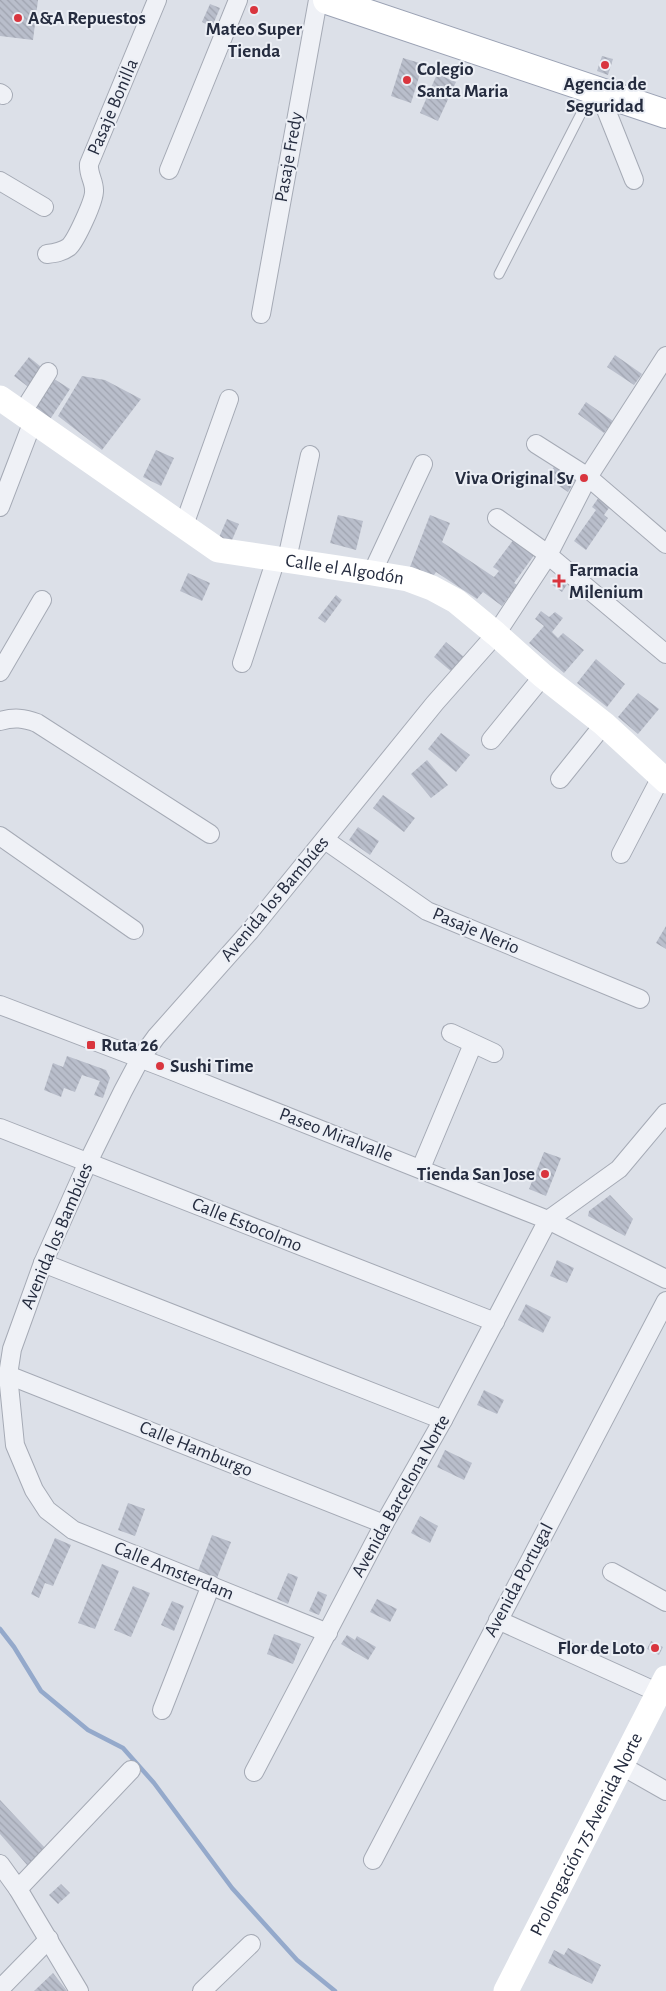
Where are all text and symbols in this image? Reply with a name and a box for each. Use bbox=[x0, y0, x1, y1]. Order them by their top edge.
marker: Mateo Super Tienda bbox=[248, 4, 260, 16]
place label: A&A Repuestos bbox=[28, 9, 146, 28]
marker: A&A Repuestos bbox=[12, 12, 24, 24]
place label: Mateo Super Tienda bbox=[206, 20, 303, 61]
street label: Pasaje Bonilla bbox=[84, 56, 142, 158]
marker: Agencia de Seguridad bbox=[599, 59, 611, 71]
place label: Colegio Santa Maria bbox=[417, 60, 508, 101]
marker: Colegio Santa Maria bbox=[401, 74, 413, 86]
place label: Agencia de Seguridad bbox=[563, 75, 647, 116]
street label: Pasaje Fredy bbox=[272, 110, 306, 204]
place label: Viva Original Sv bbox=[455, 469, 575, 488]
marker: Viva Original Sv bbox=[578, 472, 590, 484]
street label: Calle el Algodón bbox=[284, 551, 405, 588]
place label: Farmacia Milenium bbox=[569, 561, 643, 602]
marker: Farmacia Milenium bbox=[553, 575, 565, 587]
street label: Avenida los Bambúes bbox=[217, 833, 333, 965]
street label: Pasaje Nerio bbox=[430, 904, 522, 958]
place label: Ruta 26 bbox=[101, 1036, 158, 1055]
marker: Ruta 26 bbox=[85, 1039, 97, 1051]
place label: Sushi Time bbox=[170, 1057, 253, 1076]
marker: Sushi Time bbox=[154, 1060, 166, 1072]
street label: Paseo Miralvalle bbox=[277, 1105, 395, 1165]
street label: Avenida los Bambúes bbox=[18, 1160, 96, 1312]
place label: Tienda San Jose bbox=[417, 1165, 535, 1184]
marker: Tienda San Jose bbox=[539, 1168, 551, 1180]
street label: Calle Estocolmo bbox=[189, 1194, 305, 1256]
street label: Avenida Barcelona Norte bbox=[349, 1412, 453, 1580]
street label: Calle Hamburgo bbox=[137, 1418, 255, 1480]
street label: Avenida Portugal bbox=[481, 1520, 557, 1640]
street label: Calle Amsterdam bbox=[111, 1538, 237, 1604]
place label: Flor de Loto bbox=[557, 1639, 645, 1658]
marker: Flor de Loto bbox=[649, 1642, 661, 1654]
street label: Prolongación 75 Avenida Norte bbox=[526, 1730, 646, 1939]

